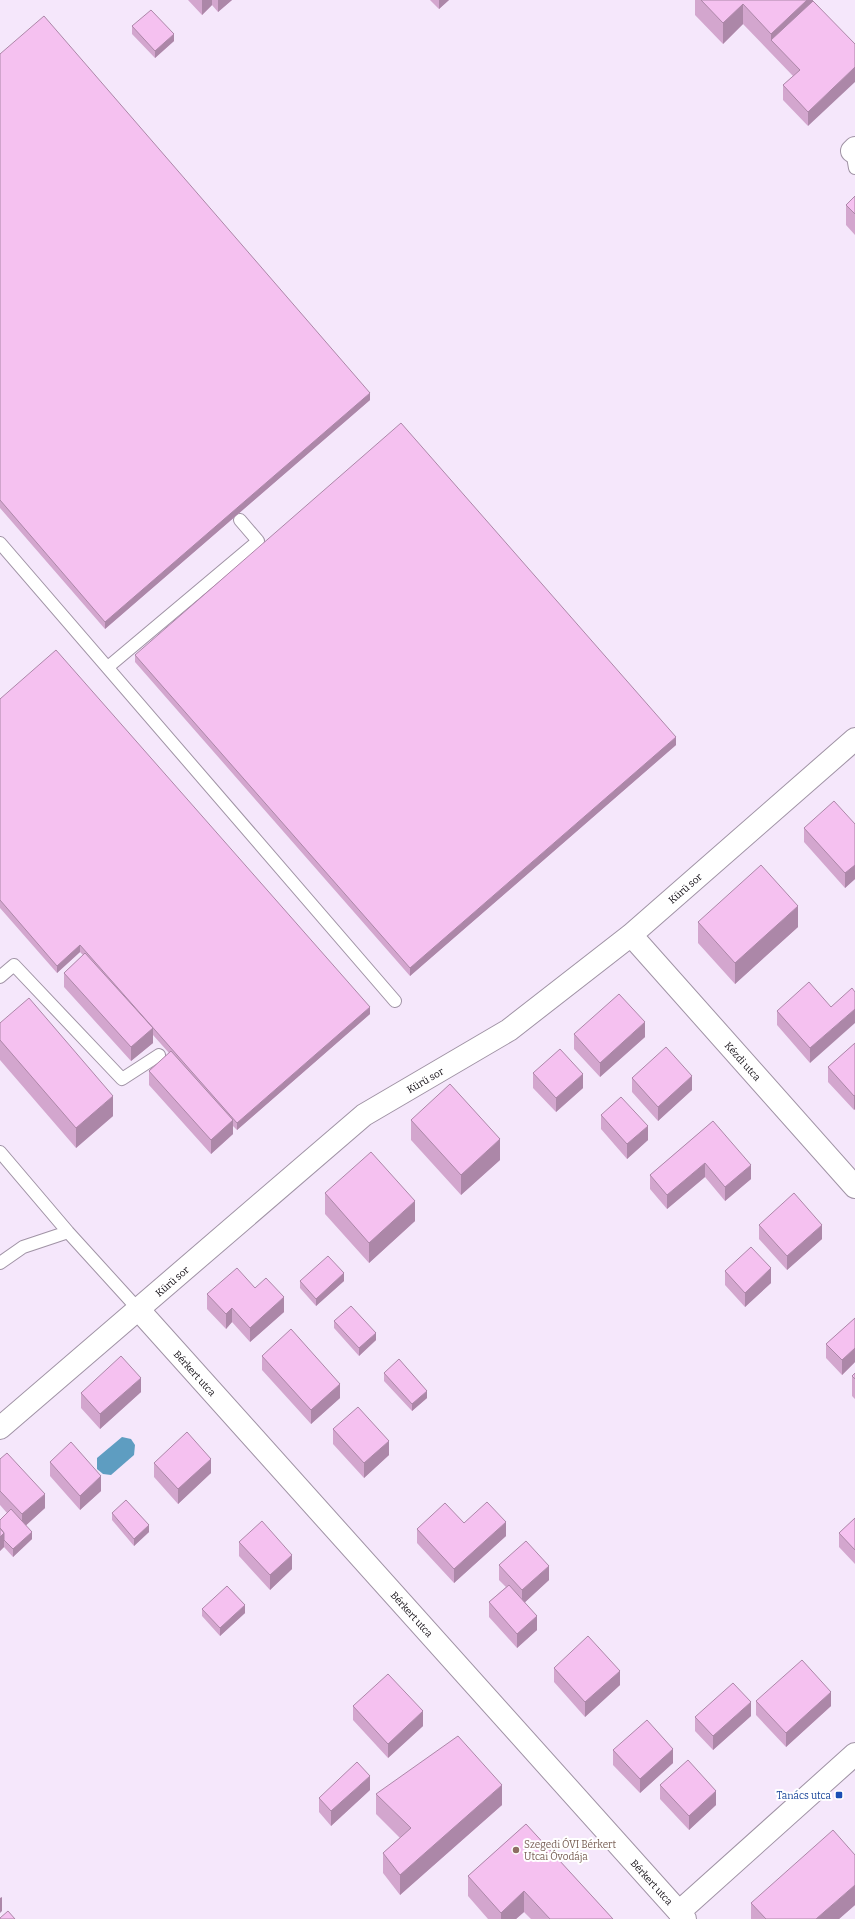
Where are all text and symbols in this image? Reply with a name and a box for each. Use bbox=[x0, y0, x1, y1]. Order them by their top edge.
street label: Kürü sor bbox=[666, 871, 705, 907]
street label: Kézdi utca bbox=[722, 1040, 763, 1084]
street label: Kürü sor bbox=[405, 1065, 447, 1096]
street label: Kürü sor bbox=[153, 1264, 192, 1300]
street label: Bérkert utca bbox=[171, 1348, 218, 1399]
street label: Bérkert utca bbox=[388, 1589, 435, 1640]
place label: Tanács utca bbox=[776, 1790, 832, 1802]
marker: Tanács utca bbox=[834, 1790, 844, 1800]
place label: Szegedi ÓVI Bérkert Utcai Óvodája bbox=[524, 1837, 617, 1863]
marker: Szegedi ÓVI Bérkert Utcai Óvodája bbox=[511, 1845, 521, 1855]
street label: Bérkert utca bbox=[628, 1857, 675, 1908]

